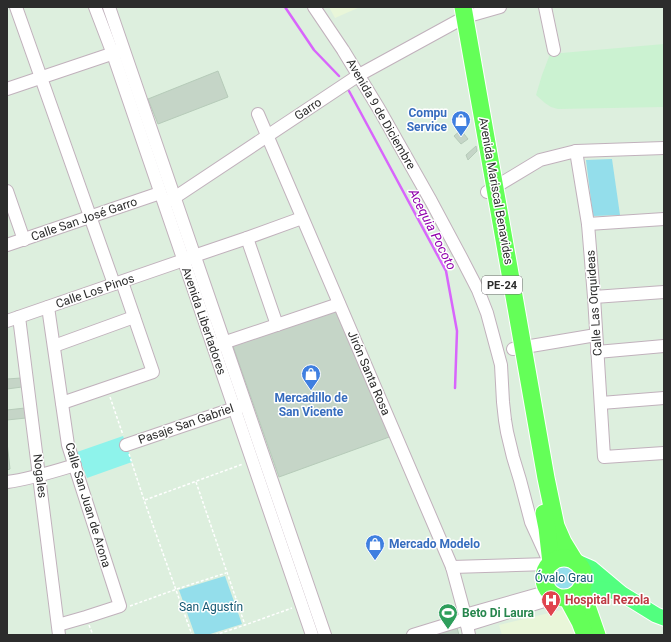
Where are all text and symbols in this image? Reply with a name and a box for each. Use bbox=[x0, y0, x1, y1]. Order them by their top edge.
street label: Avenida 9 de Diciembre bbox=[344, 56, 418, 172]
street label: Garro bbox=[292, 95, 324, 123]
place label: Compu Service bbox=[407, 106, 448, 134]
shop icon: Compu Service bbox=[450, 109, 472, 137]
street label: Avenida Mariscal Benavides bbox=[476, 116, 516, 266]
water label: Acequia Pocoto bbox=[405, 185, 459, 272]
street label: Calle San José Garro bbox=[29, 194, 139, 244]
street label: Calle Las Orquideas bbox=[583, 250, 605, 356]
street label: Avenida Libertadores bbox=[179, 265, 229, 377]
street label: Calle Los Pinos bbox=[54, 271, 136, 311]
road number: PE-24 bbox=[482, 276, 522, 294]
street label: Jirón Santa Rosa bbox=[345, 329, 393, 417]
shop icon: Mercadillo de San Vicente bbox=[300, 363, 322, 391]
place label: Mercadillo de San Vicente bbox=[274, 391, 348, 419]
street label: Pasaje San Gabriel bbox=[136, 401, 236, 447]
street label: Calle San Juan de Arona bbox=[62, 441, 114, 569]
street label: Nogales bbox=[30, 453, 50, 499]
shop icon: Mercado Modelo bbox=[364, 533, 386, 561]
place label: Mercado Modelo bbox=[389, 537, 480, 551]
park label: Óvalo Grau bbox=[535, 570, 593, 585]
hospital icon: Hospital Rezola bbox=[540, 589, 562, 617]
place label: Hospital Rezola bbox=[565, 593, 650, 607]
park label: San Agustín bbox=[179, 600, 243, 614]
sports icon: Beto Di Laura bbox=[437, 602, 459, 630]
place label: Beto Di Laura bbox=[462, 606, 535, 620]

